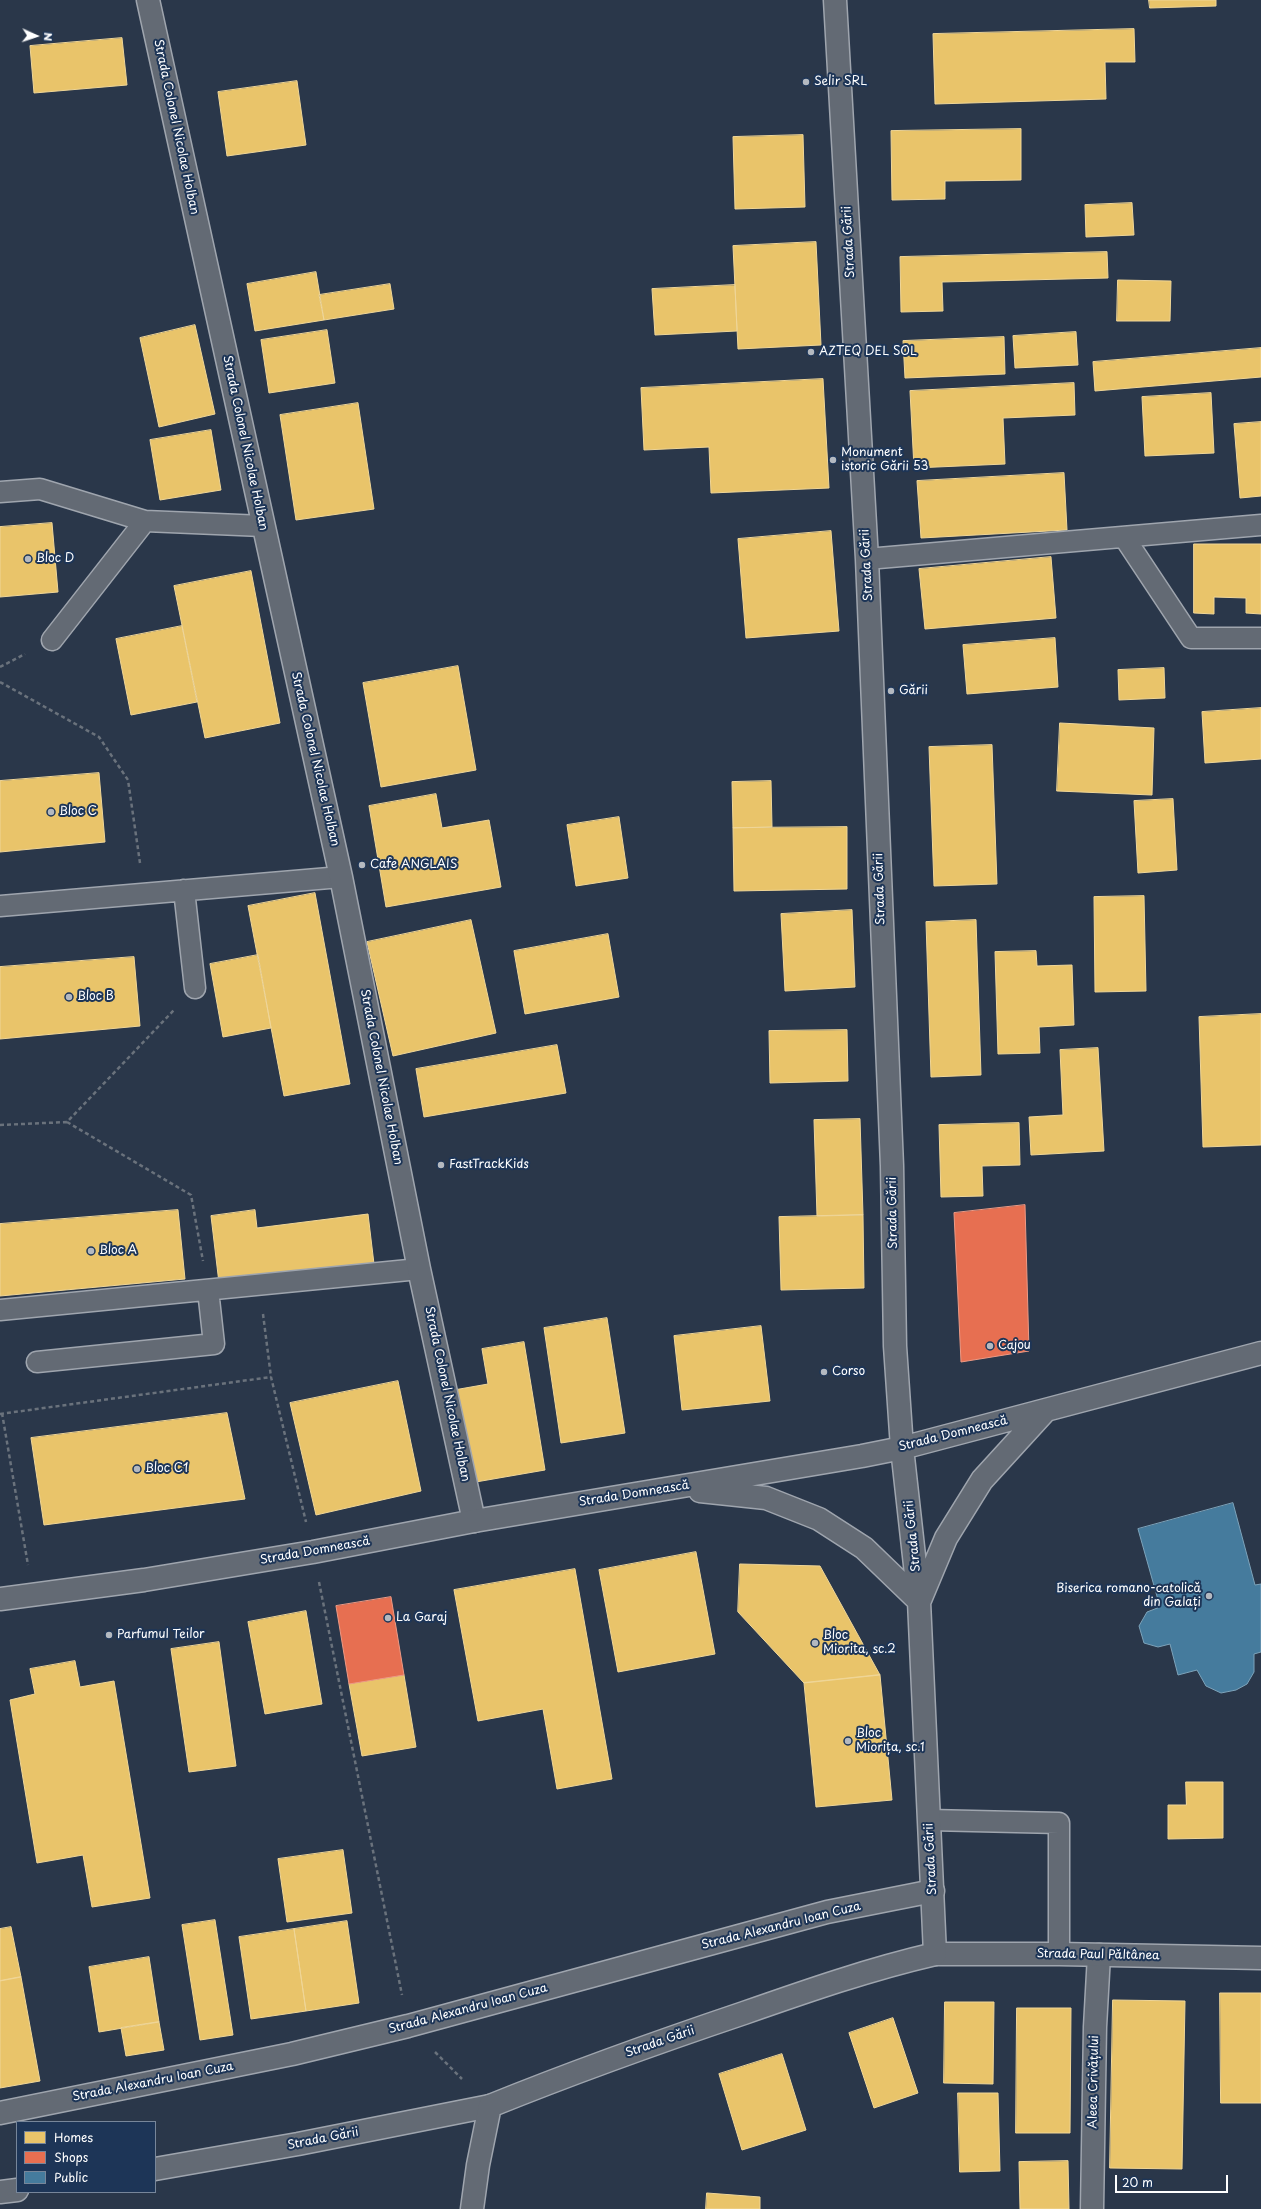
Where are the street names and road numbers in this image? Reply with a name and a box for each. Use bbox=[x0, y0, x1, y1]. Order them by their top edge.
street label: Strada Colonel Nicolae Holban bbox=[150, 38, 202, 216]
street label: Strada Gării bbox=[840, 206, 858, 278]
street label: Strada Colonel Nicolae Holban bbox=[219, 354, 271, 532]
street label: Strada Gării bbox=[858, 529, 876, 601]
street label: Strada Colonel Nicolae Holban bbox=[288, 670, 342, 848]
street label: Strada Gării bbox=[872, 853, 888, 925]
street label: Strada Colonel Nicolae Holban bbox=[357, 988, 405, 1166]
street label: Strada Gării bbox=[885, 1177, 901, 1249]
street label: Strada Colonel Nicolae Holban bbox=[421, 1305, 473, 1483]
street label: Strada Domnească bbox=[897, 1414, 1009, 1454]
street label: Strada Domnească bbox=[578, 1478, 690, 1510]
street label: Strada Gării bbox=[902, 1499, 924, 1573]
street label: Strada Domnească bbox=[259, 1534, 371, 1568]
street label: Strada Gării bbox=[922, 1823, 940, 1895]
street label: Strada Alexandru Ioan Cuza bbox=[700, 1899, 862, 1953]
street label: Strada Paul Păltânea bbox=[1036, 1947, 1160, 1963]
street label: Strada Alexandru Ioan Cuza bbox=[387, 1981, 549, 2037]
street label: Strada Gării bbox=[623, 2023, 697, 2061]
street label: Aleea Crivățului bbox=[1086, 2035, 1102, 2129]
street label: Strada Alexandru Ioan Cuza bbox=[71, 2059, 235, 2105]
street label: Strada Gării bbox=[286, 2125, 360, 2153]

